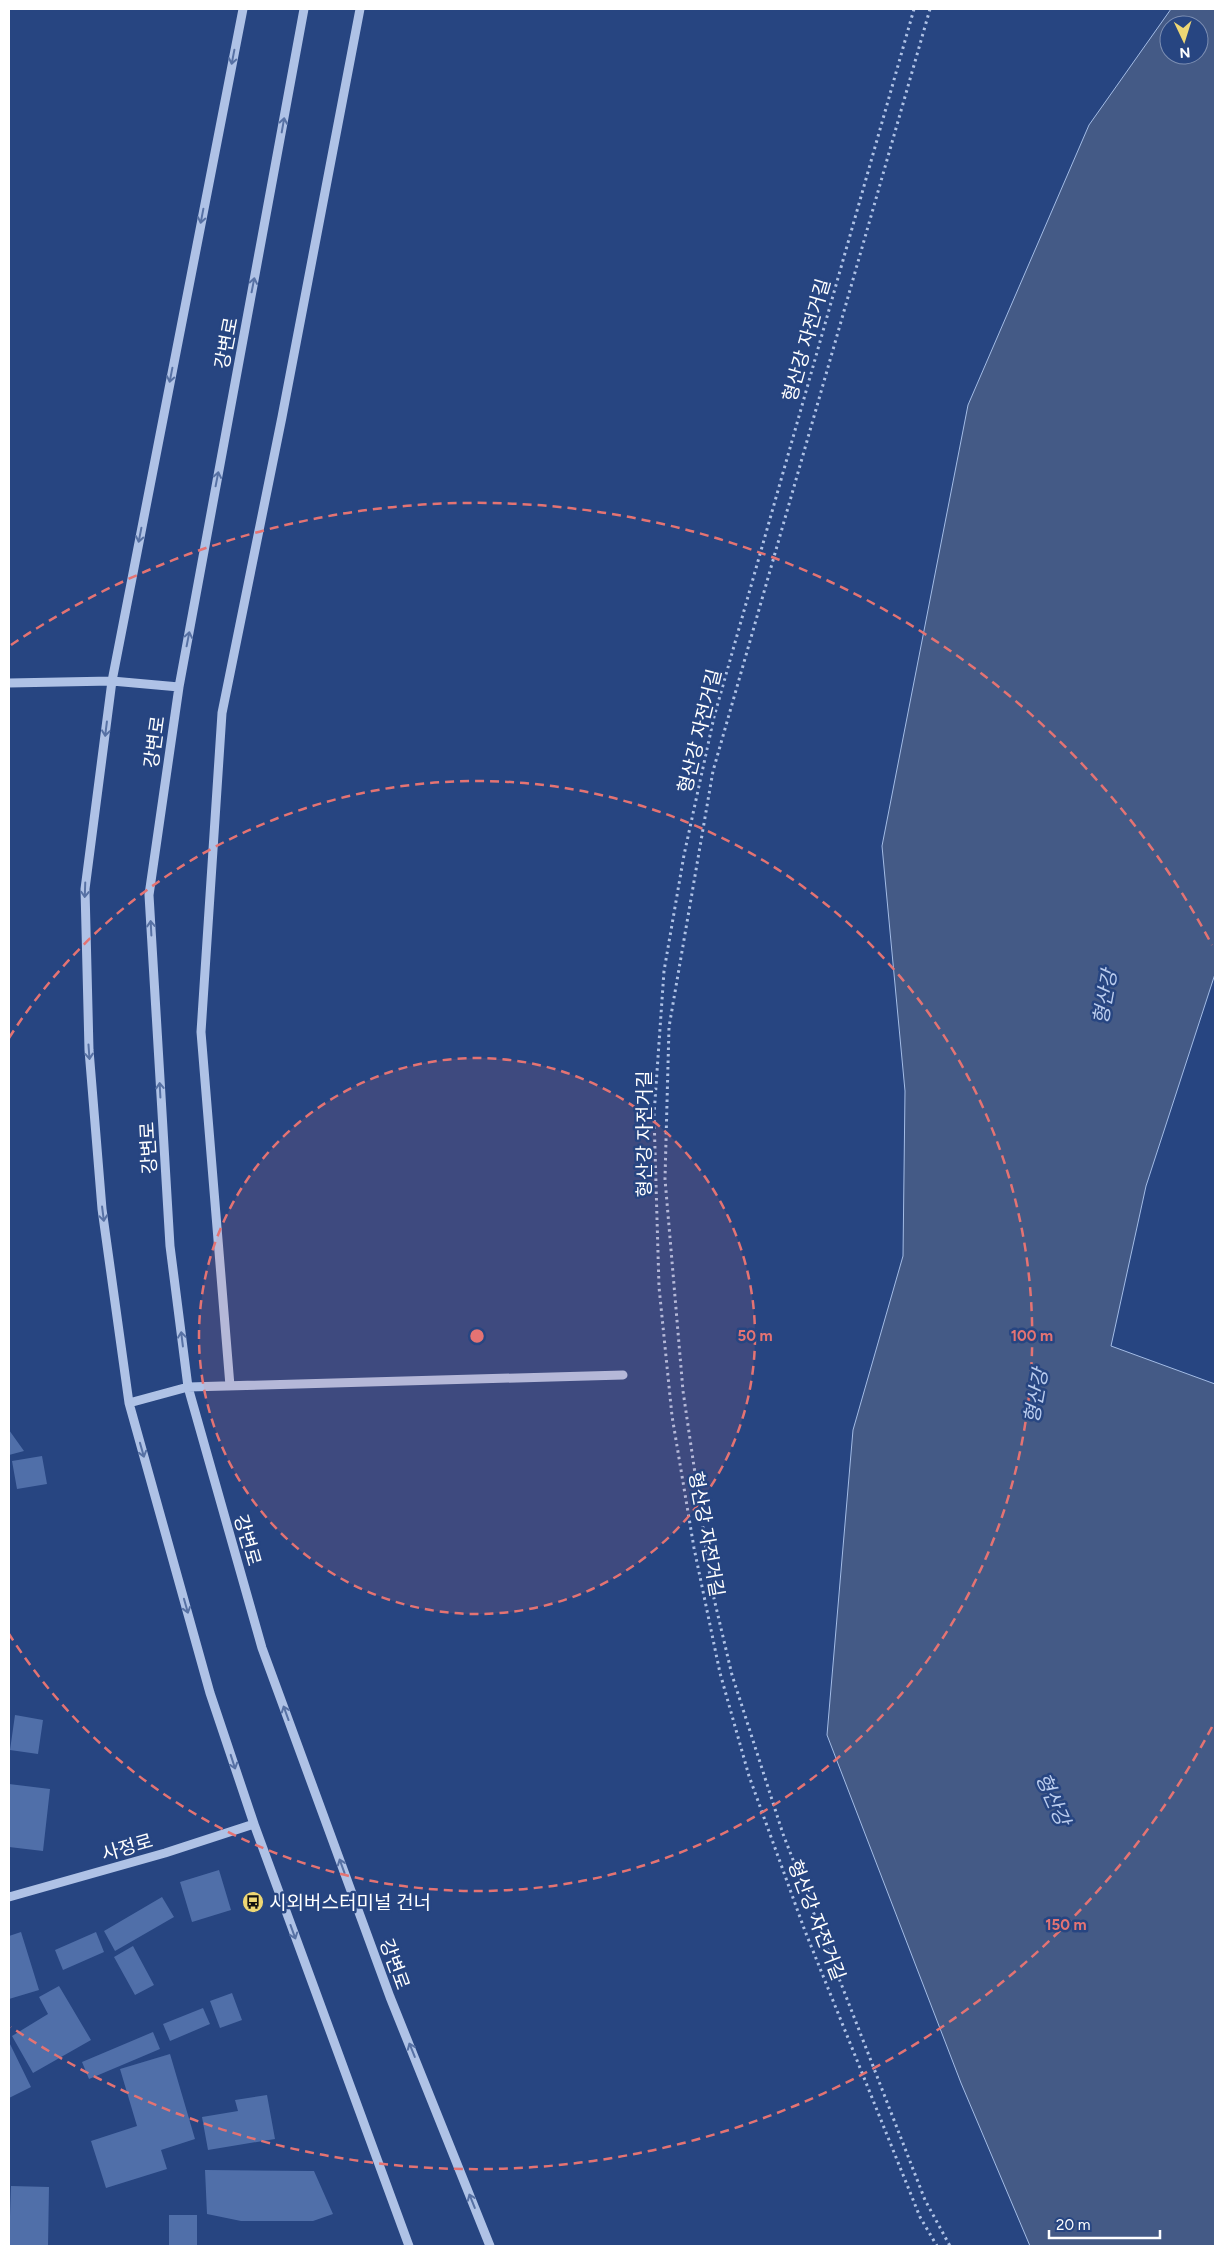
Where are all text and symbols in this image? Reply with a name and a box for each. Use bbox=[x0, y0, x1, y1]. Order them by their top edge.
north arrow bbox=[1159, 15, 1209, 65]
text: N bbox=[1179, 44, 1191, 61]
one-way arrow bbox=[228, 48, 238, 64]
one-way arrow bbox=[278, 118, 288, 134]
one-way arrow bbox=[196, 207, 206, 223]
street label: 형산강 자전거길 bbox=[778, 276, 835, 404]
one-way arrow bbox=[249, 278, 259, 294]
street label: 강변로 bbox=[210, 315, 243, 371]
one-way arrow bbox=[165, 367, 175, 383]
one-way arrow bbox=[213, 472, 223, 488]
one-way arrow bbox=[135, 527, 144, 543]
one-way arrow bbox=[183, 631, 193, 647]
street label: 형산강 자전거길 bbox=[673, 667, 726, 796]
street label: 강변로 bbox=[139, 714, 170, 770]
one-way arrow bbox=[101, 721, 111, 737]
one-way arrow bbox=[81, 882, 90, 898]
one-way arrow bbox=[146, 920, 155, 936]
water label: 형산강 bbox=[1088, 965, 1122, 1026]
one-way arrow bbox=[84, 1044, 94, 1060]
street label: 형산강 자전거길 bbox=[633, 1070, 656, 1198]
one-way arrow bbox=[156, 1082, 165, 1098]
street label: 강변로 bbox=[136, 1121, 161, 1175]
one-way arrow bbox=[98, 1206, 108, 1222]
centre of rings bbox=[468, 1327, 486, 1345]
text: 50 m bbox=[737, 1327, 773, 1345]
text: 100 m bbox=[1011, 1327, 1053, 1345]
one-way arrow bbox=[177, 1331, 187, 1347]
water label: 형산강 bbox=[1019, 1364, 1053, 1425]
one-way arrow bbox=[138, 1442, 147, 1458]
street label: 형산강 자전거길 bbox=[684, 1470, 729, 1599]
street label: 강변로 bbox=[229, 1512, 266, 1569]
one-way arrow bbox=[182, 1598, 191, 1614]
one-way arrow bbox=[281, 1706, 290, 1721]
one-way arrow bbox=[229, 1754, 238, 1769]
water label: 형산강 bbox=[1031, 1769, 1076, 1831]
street label: 사정로 bbox=[99, 1829, 156, 1866]
street label: 형산강 자전거길 bbox=[783, 1857, 850, 1984]
one-way arrow bbox=[337, 1858, 346, 1874]
bus stop icon: 시외버스터미널 건너 bbox=[241, 1890, 265, 1914]
place label: 시외버스터미널 건너 bbox=[269, 1891, 431, 1914]
text: 150 m bbox=[1045, 1916, 1087, 1934]
one-way arrow bbox=[289, 1923, 298, 1939]
street label: 강변로 bbox=[375, 1936, 414, 1993]
one-way arrow bbox=[406, 2043, 416, 2058]
one-way arrow bbox=[467, 2194, 476, 2209]
scale bar bbox=[1049, 2208, 1160, 2240]
text: 20 m bbox=[1056, 2216, 1090, 2234]

